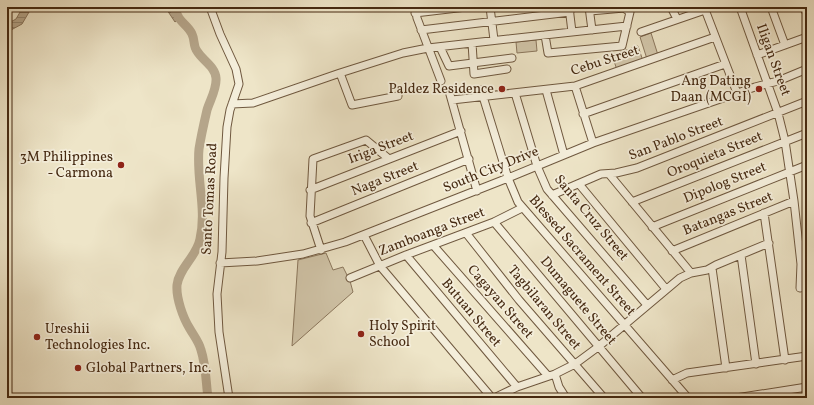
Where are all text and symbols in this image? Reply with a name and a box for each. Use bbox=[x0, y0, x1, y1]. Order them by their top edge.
street label: Iligan Street bbox=[751, 21, 795, 99]
street label: Cebu Street bbox=[568, 41, 642, 81]
place label: Ang Dating Daan (MCGI) bbox=[670, 72, 751, 107]
place label: Paldez Residence bbox=[388, 80, 494, 99]
marker: Paldez Residence bbox=[497, 84, 507, 94]
marker: Ang Dating Daan (MCGI) bbox=[754, 84, 764, 94]
street label: San Pablo Street bbox=[626, 112, 726, 166]
street label: Iriga Street bbox=[346, 127, 417, 169]
street label: Oroquieta Street bbox=[664, 127, 766, 183]
street label: Santo Tomas Road bbox=[198, 142, 222, 255]
street label: South City Drive bbox=[440, 142, 542, 198]
place label: 3M Philippines - Carmona bbox=[20, 148, 113, 183]
street label: Naga Street bbox=[349, 157, 422, 201]
street label: Dipolog Street bbox=[681, 158, 769, 208]
marker: 3M Philippines - Carmona bbox=[116, 160, 126, 170]
street label: Santa Cruz Street bbox=[549, 171, 633, 265]
street label: Batangas Street bbox=[680, 187, 776, 241]
street label: Blessed Sacrament Street bbox=[524, 191, 640, 321]
street label: Zamboanga Street bbox=[376, 203, 488, 261]
street label: Dumaguete Street bbox=[535, 253, 621, 349]
street label: Cagayan Street bbox=[463, 261, 537, 343]
street label: Tagbilaran Street bbox=[503, 262, 585, 354]
street label: Butuan Street bbox=[437, 275, 505, 351]
place label: Holy Spirit School bbox=[369, 317, 436, 352]
place label: Ureshii Technologies Inc. bbox=[45, 320, 150, 355]
marker: Holy Spirit School bbox=[356, 329, 366, 339]
marker: Ureshii Technologies Inc. bbox=[32, 332, 42, 342]
place label: Global Partners, Inc. bbox=[86, 359, 211, 378]
marker: Global Partners, Inc. bbox=[73, 363, 83, 373]

